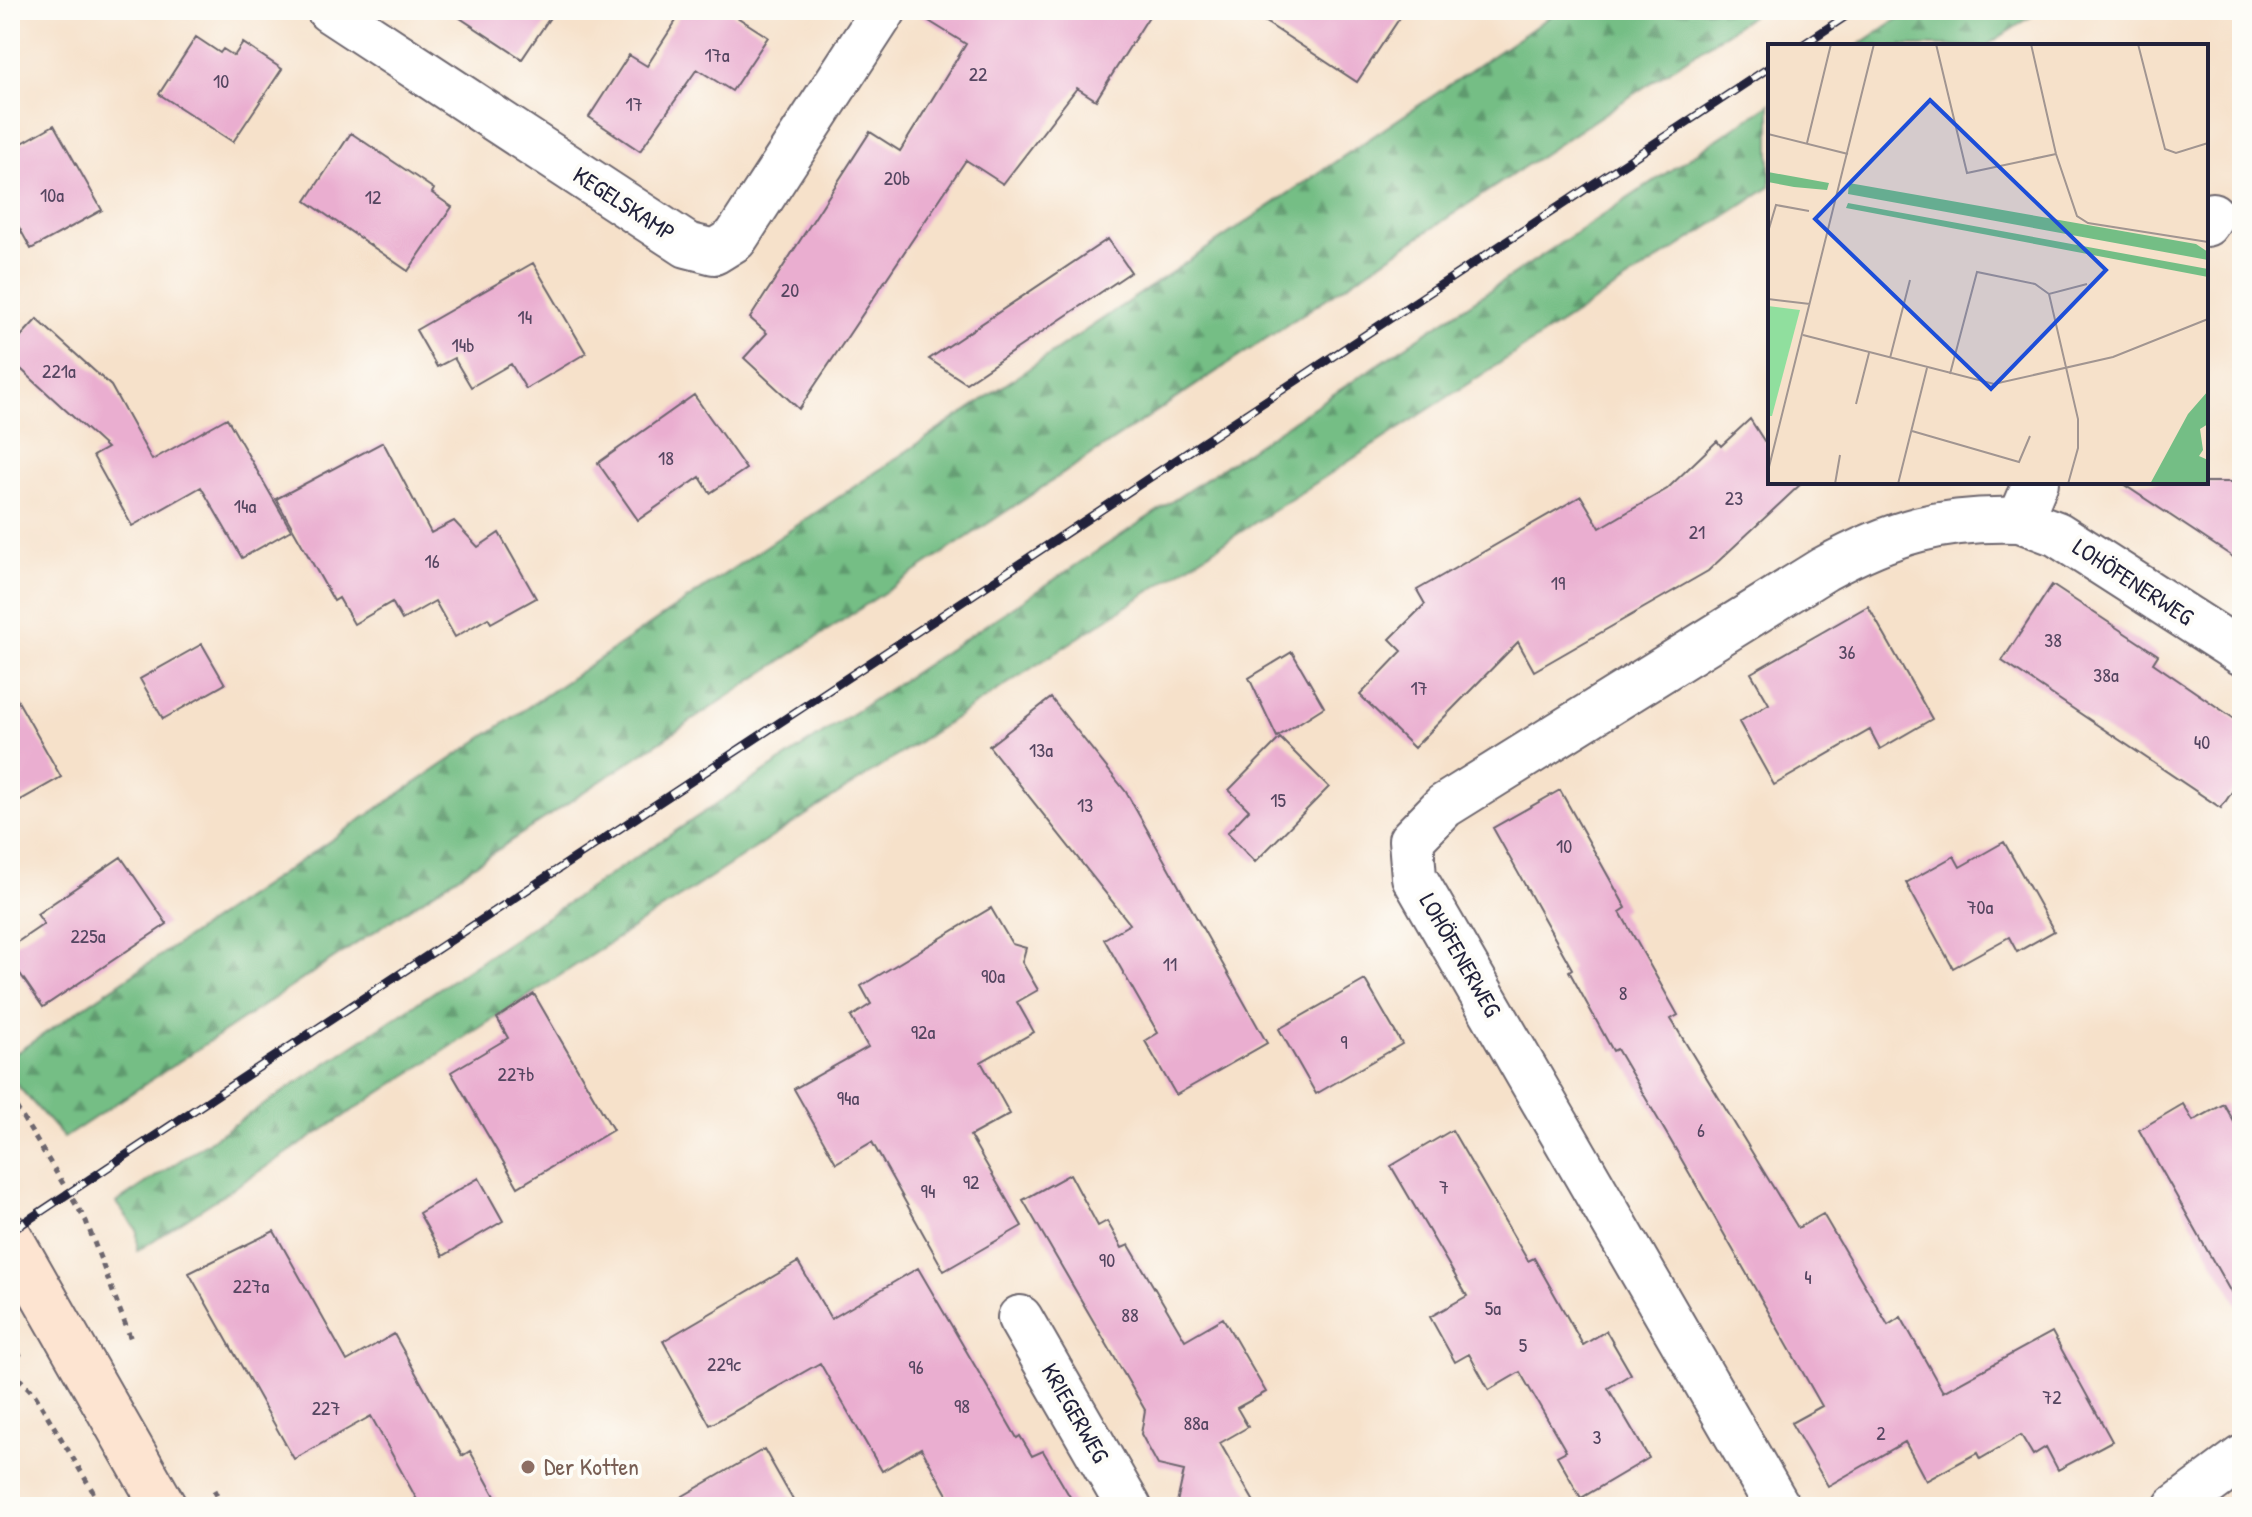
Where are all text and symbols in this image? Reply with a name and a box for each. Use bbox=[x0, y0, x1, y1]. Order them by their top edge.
house number: 17a bbox=[705, 41, 730, 68]
inset map bbox=[1768, 44, 2208, 484]
house number: 22 bbox=[969, 60, 988, 87]
house number: 10 bbox=[213, 67, 229, 94]
house number: 17 bbox=[625, 90, 643, 117]
street label: KEGELSKAMP bbox=[567, 158, 682, 248]
house number: 20b bbox=[884, 164, 910, 191]
house number: 10a bbox=[40, 181, 64, 208]
house number: 12 bbox=[365, 183, 382, 210]
house number: 20 bbox=[781, 276, 799, 303]
house number: 14 bbox=[518, 303, 532, 330]
house number: 14b bbox=[452, 331, 475, 358]
house number: 221a bbox=[42, 357, 76, 384]
house number: 18 bbox=[658, 444, 674, 471]
house number: 23 bbox=[1725, 484, 1743, 511]
house number: 14a bbox=[234, 492, 256, 519]
house number: 21 bbox=[1689, 518, 1705, 545]
street label: LOHÖFENERWEG bbox=[2067, 530, 2200, 632]
house number: 16 bbox=[424, 547, 440, 574]
house number: 19 bbox=[1551, 569, 1565, 596]
house number: 38 bbox=[2044, 626, 2062, 653]
house number: 36 bbox=[1839, 638, 1855, 665]
house number: 38a bbox=[2093, 661, 2119, 688]
house number: 17 bbox=[1410, 674, 1428, 701]
house number: 40 bbox=[2194, 728, 2210, 755]
house number: 13a bbox=[1029, 736, 1053, 763]
house number: 15 bbox=[1270, 786, 1286, 813]
house number: 13 bbox=[1077, 791, 1093, 818]
house number: 10 bbox=[1556, 832, 1572, 859]
street label: LOHÖFENERWEG bbox=[1413, 887, 1509, 1023]
house number: 70a bbox=[1967, 893, 1994, 920]
house number: 225a bbox=[70, 922, 106, 949]
house number: 11 bbox=[1163, 950, 1177, 977]
house number: 90a bbox=[981, 962, 1005, 989]
house number: 8 bbox=[1619, 979, 1627, 1006]
house number: 92a bbox=[911, 1018, 935, 1045]
house number: 9 bbox=[1340, 1028, 1348, 1055]
house number: 227b bbox=[498, 1060, 534, 1087]
house number: 94a bbox=[837, 1084, 859, 1111]
house number: 6 bbox=[1697, 1116, 1705, 1143]
house number: 92 bbox=[963, 1168, 980, 1195]
house number: 7 bbox=[1439, 1173, 1449, 1200]
house number: 94 bbox=[921, 1177, 935, 1204]
house number: 90 bbox=[1099, 1246, 1115, 1273]
house number: 4 bbox=[1804, 1263, 1812, 1290]
house number: 227a bbox=[233, 1272, 269, 1299]
house number: 5a bbox=[1485, 1294, 1501, 1321]
house number: 88 bbox=[1121, 1301, 1139, 1328]
house number: 5 bbox=[1519, 1331, 1528, 1358]
house number: 229c bbox=[707, 1350, 741, 1377]
house number: 96 bbox=[908, 1353, 924, 1380]
street label: KRIEGERWEG bbox=[1035, 1357, 1117, 1468]
house number: 72 bbox=[2042, 1383, 2062, 1410]
house number: 98 bbox=[954, 1392, 970, 1419]
house number: 227 bbox=[312, 1394, 340, 1421]
house number: 88a bbox=[1183, 1409, 1209, 1436]
house number: 2 bbox=[1876, 1419, 1886, 1446]
house number: 3 bbox=[1593, 1423, 1602, 1450]
place label: Der Kotten bbox=[544, 1450, 639, 1482]
marker: Der Kotten bbox=[519, 1458, 537, 1476]

